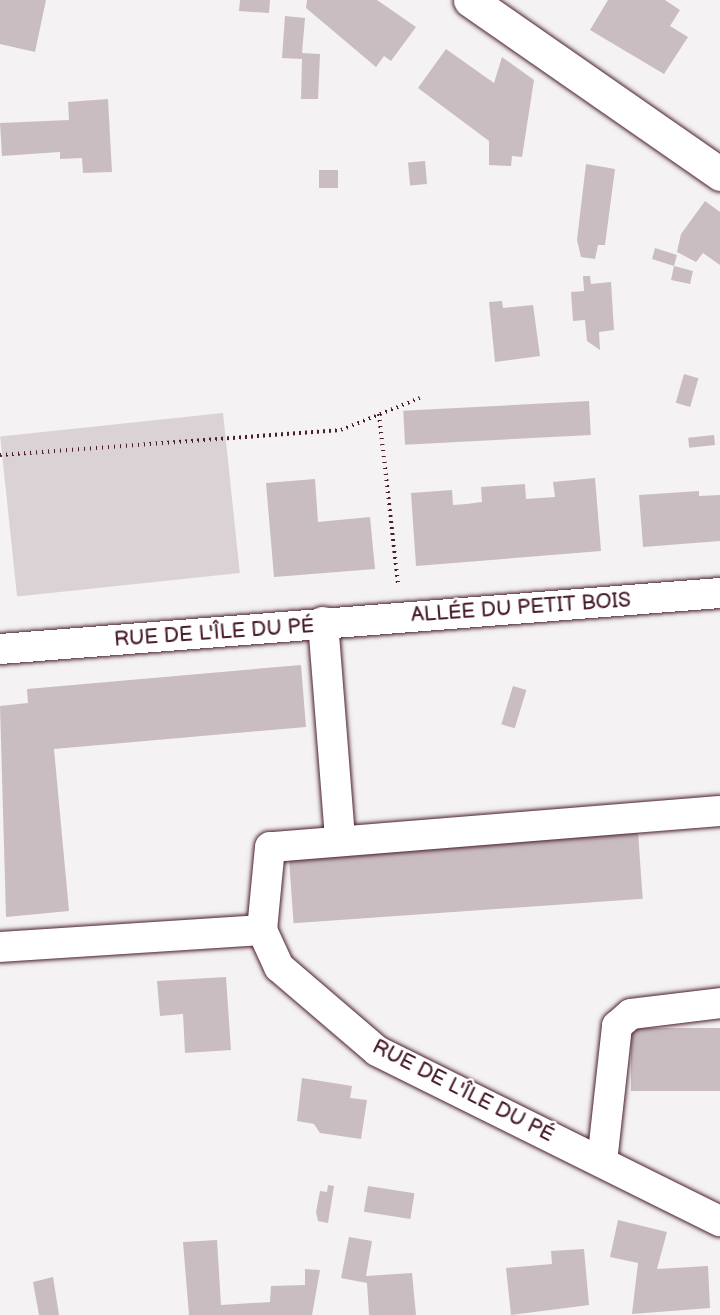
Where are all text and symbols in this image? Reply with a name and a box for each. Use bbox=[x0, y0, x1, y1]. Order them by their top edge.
street label: ALLÉE DU PETIT BOIS bbox=[410, 588, 632, 628]
street label: RUE DE L'ÎLE DU PÉ bbox=[113, 613, 315, 653]
street label: RUE DE L'ÎLE DU PÉ bbox=[368, 1034, 558, 1148]

